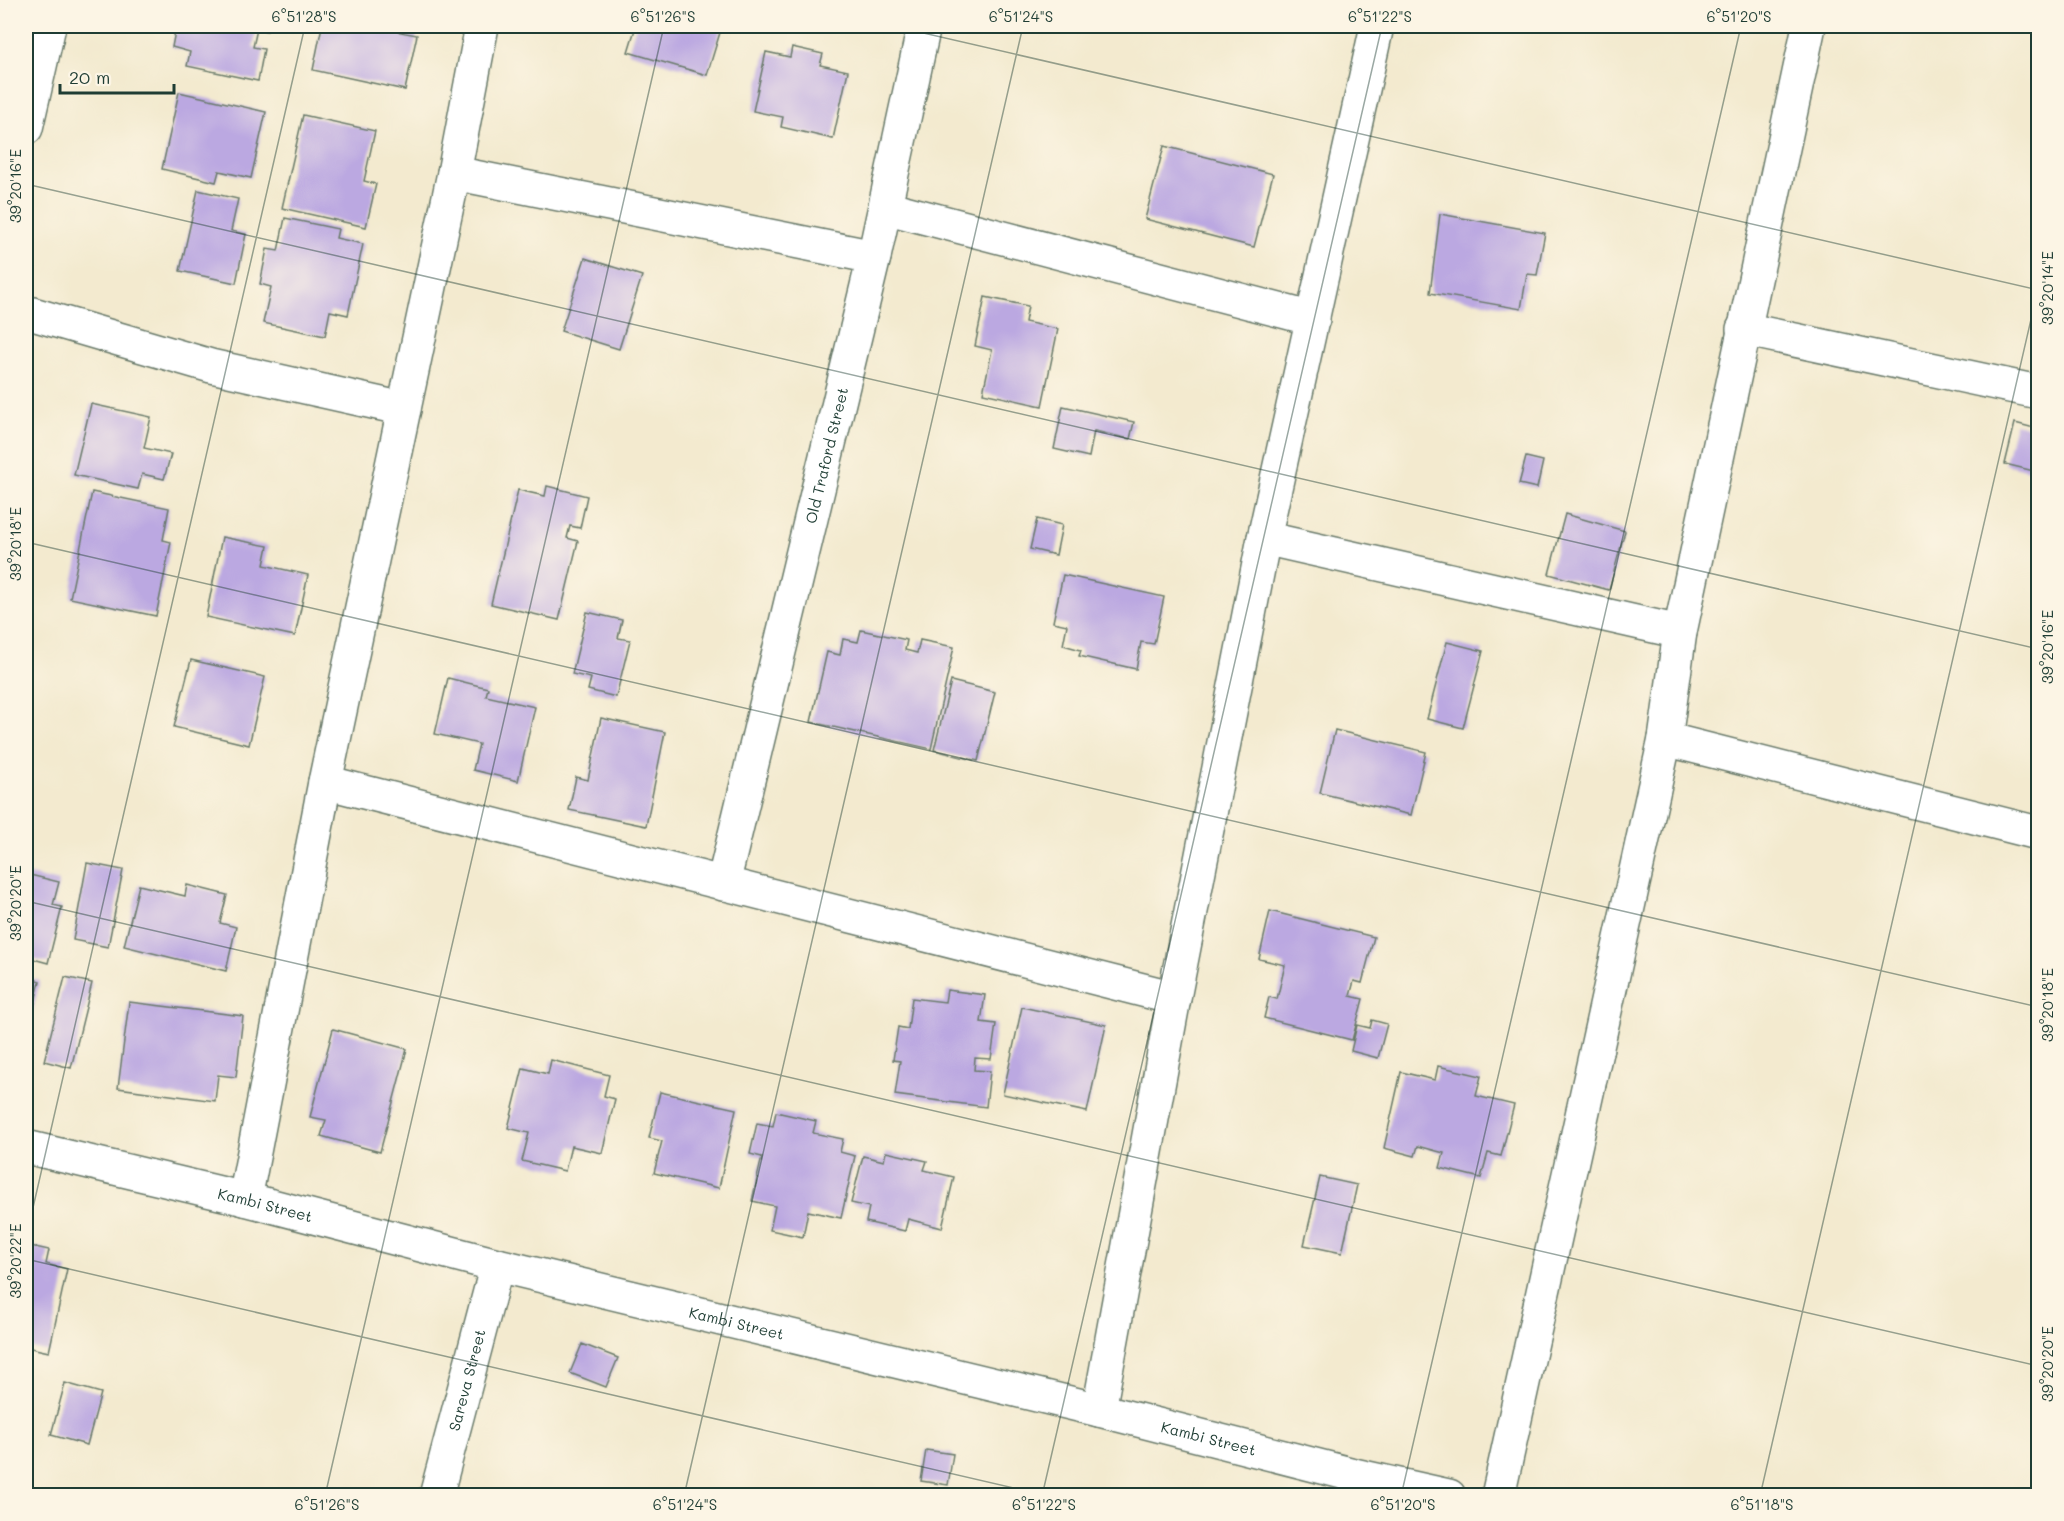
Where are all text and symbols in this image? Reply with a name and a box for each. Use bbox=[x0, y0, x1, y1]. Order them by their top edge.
text: 6°51'28"S bbox=[272, 6, 336, 26]
text: 6°51'26"S bbox=[631, 6, 695, 26]
text: 6°51'24"S bbox=[989, 6, 1053, 26]
text: 6°51'22"S bbox=[1348, 6, 1412, 26]
text: 6°51'20"S bbox=[1707, 6, 1771, 26]
scale bar bbox=[60, 57, 174, 95]
text: 20 m bbox=[69, 65, 110, 89]
text: 39°20'16"E bbox=[5, 149, 25, 223]
text: 39°20'14"E bbox=[2037, 251, 2057, 325]
street label: Old Traford Street bbox=[800, 385, 852, 525]
text: 39°20'18"E bbox=[5, 507, 25, 581]
text: 39°20'16"E bbox=[2037, 610, 2057, 684]
text: 39°20'20"E bbox=[5, 865, 25, 941]
text: 39°20'18"E bbox=[2037, 968, 2057, 1042]
street label: Kambi Street bbox=[216, 1183, 315, 1226]
text: 39°20'22"E bbox=[5, 1223, 25, 1298]
street label: Kambi Street bbox=[687, 1302, 786, 1344]
text: 39°20'20"E bbox=[2037, 1326, 2057, 1402]
street label: Sareva Street bbox=[444, 1327, 490, 1433]
street label: Kambi Street bbox=[1159, 1416, 1258, 1460]
text: 6°51'26"S bbox=[295, 1494, 359, 1514]
text: 6°51'24"S bbox=[653, 1494, 717, 1514]
text: 6°51'22"S bbox=[1012, 1494, 1076, 1514]
text: 6°51'20"S bbox=[1371, 1494, 1435, 1514]
text: 6°51'18"S bbox=[1730, 1494, 1794, 1514]

